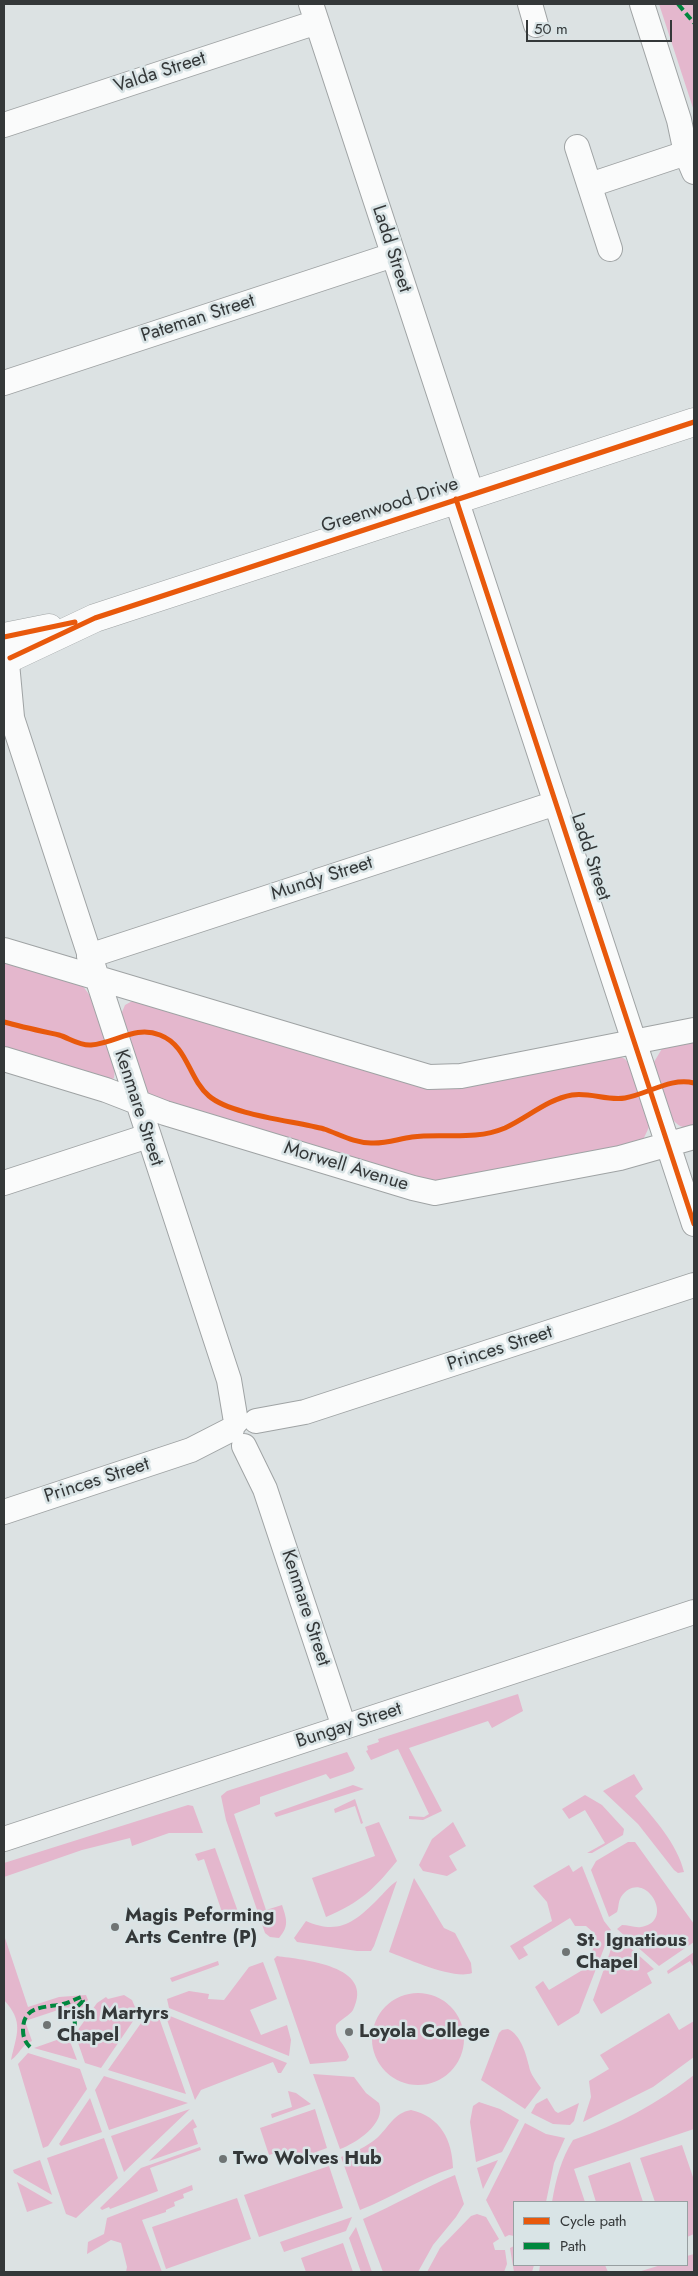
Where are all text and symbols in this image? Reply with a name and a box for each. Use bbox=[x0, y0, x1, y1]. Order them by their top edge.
scale bar bbox=[528, 10, 674, 42]
text: 50 m bbox=[534, 18, 568, 40]
street label: Valda Street bbox=[111, 47, 209, 99]
street label: Ladd Street bbox=[366, 202, 416, 296]
street label: Pateman Street bbox=[138, 290, 258, 348]
street label: Greenwood Drive bbox=[319, 473, 461, 539]
street label: Ladd Street bbox=[565, 810, 615, 904]
street label: Mundy Street bbox=[268, 852, 376, 906]
street label: Kenmare Street bbox=[108, 1047, 168, 1169]
street label: Morwell Avenue bbox=[281, 1137, 411, 1197]
street label: Princes Street bbox=[445, 1321, 555, 1377]
street label: Princes Street bbox=[42, 1453, 152, 1509]
street label: Kenmare Street bbox=[275, 1547, 335, 1669]
street label: Bungay Street bbox=[293, 1698, 405, 1754]
place label: Magis Peforming Arts Centre (P) bbox=[125, 1905, 274, 1949]
marker: Magis Peforming Arts Centre (P) bbox=[109, 1921, 121, 1933]
place label: St. Ignatious Chapel bbox=[576, 1930, 687, 1974]
marker: St. Ignatious Chapel bbox=[560, 1946, 572, 1958]
place label: Irish Martyrs Chapel bbox=[57, 2003, 169, 2047]
marker: Irish Martyrs Chapel bbox=[41, 2019, 53, 2031]
place label: Loyola College bbox=[359, 2021, 490, 2043]
marker: Loyola College bbox=[343, 2026, 355, 2038]
place label: Two Wolves Hub bbox=[233, 2148, 382, 2170]
marker: Two Wolves Hub bbox=[217, 2153, 229, 2165]
legend bbox=[513, 2201, 688, 2266]
text: Cycle path bbox=[560, 2210, 627, 2232]
text: Path bbox=[560, 2235, 586, 2257]

